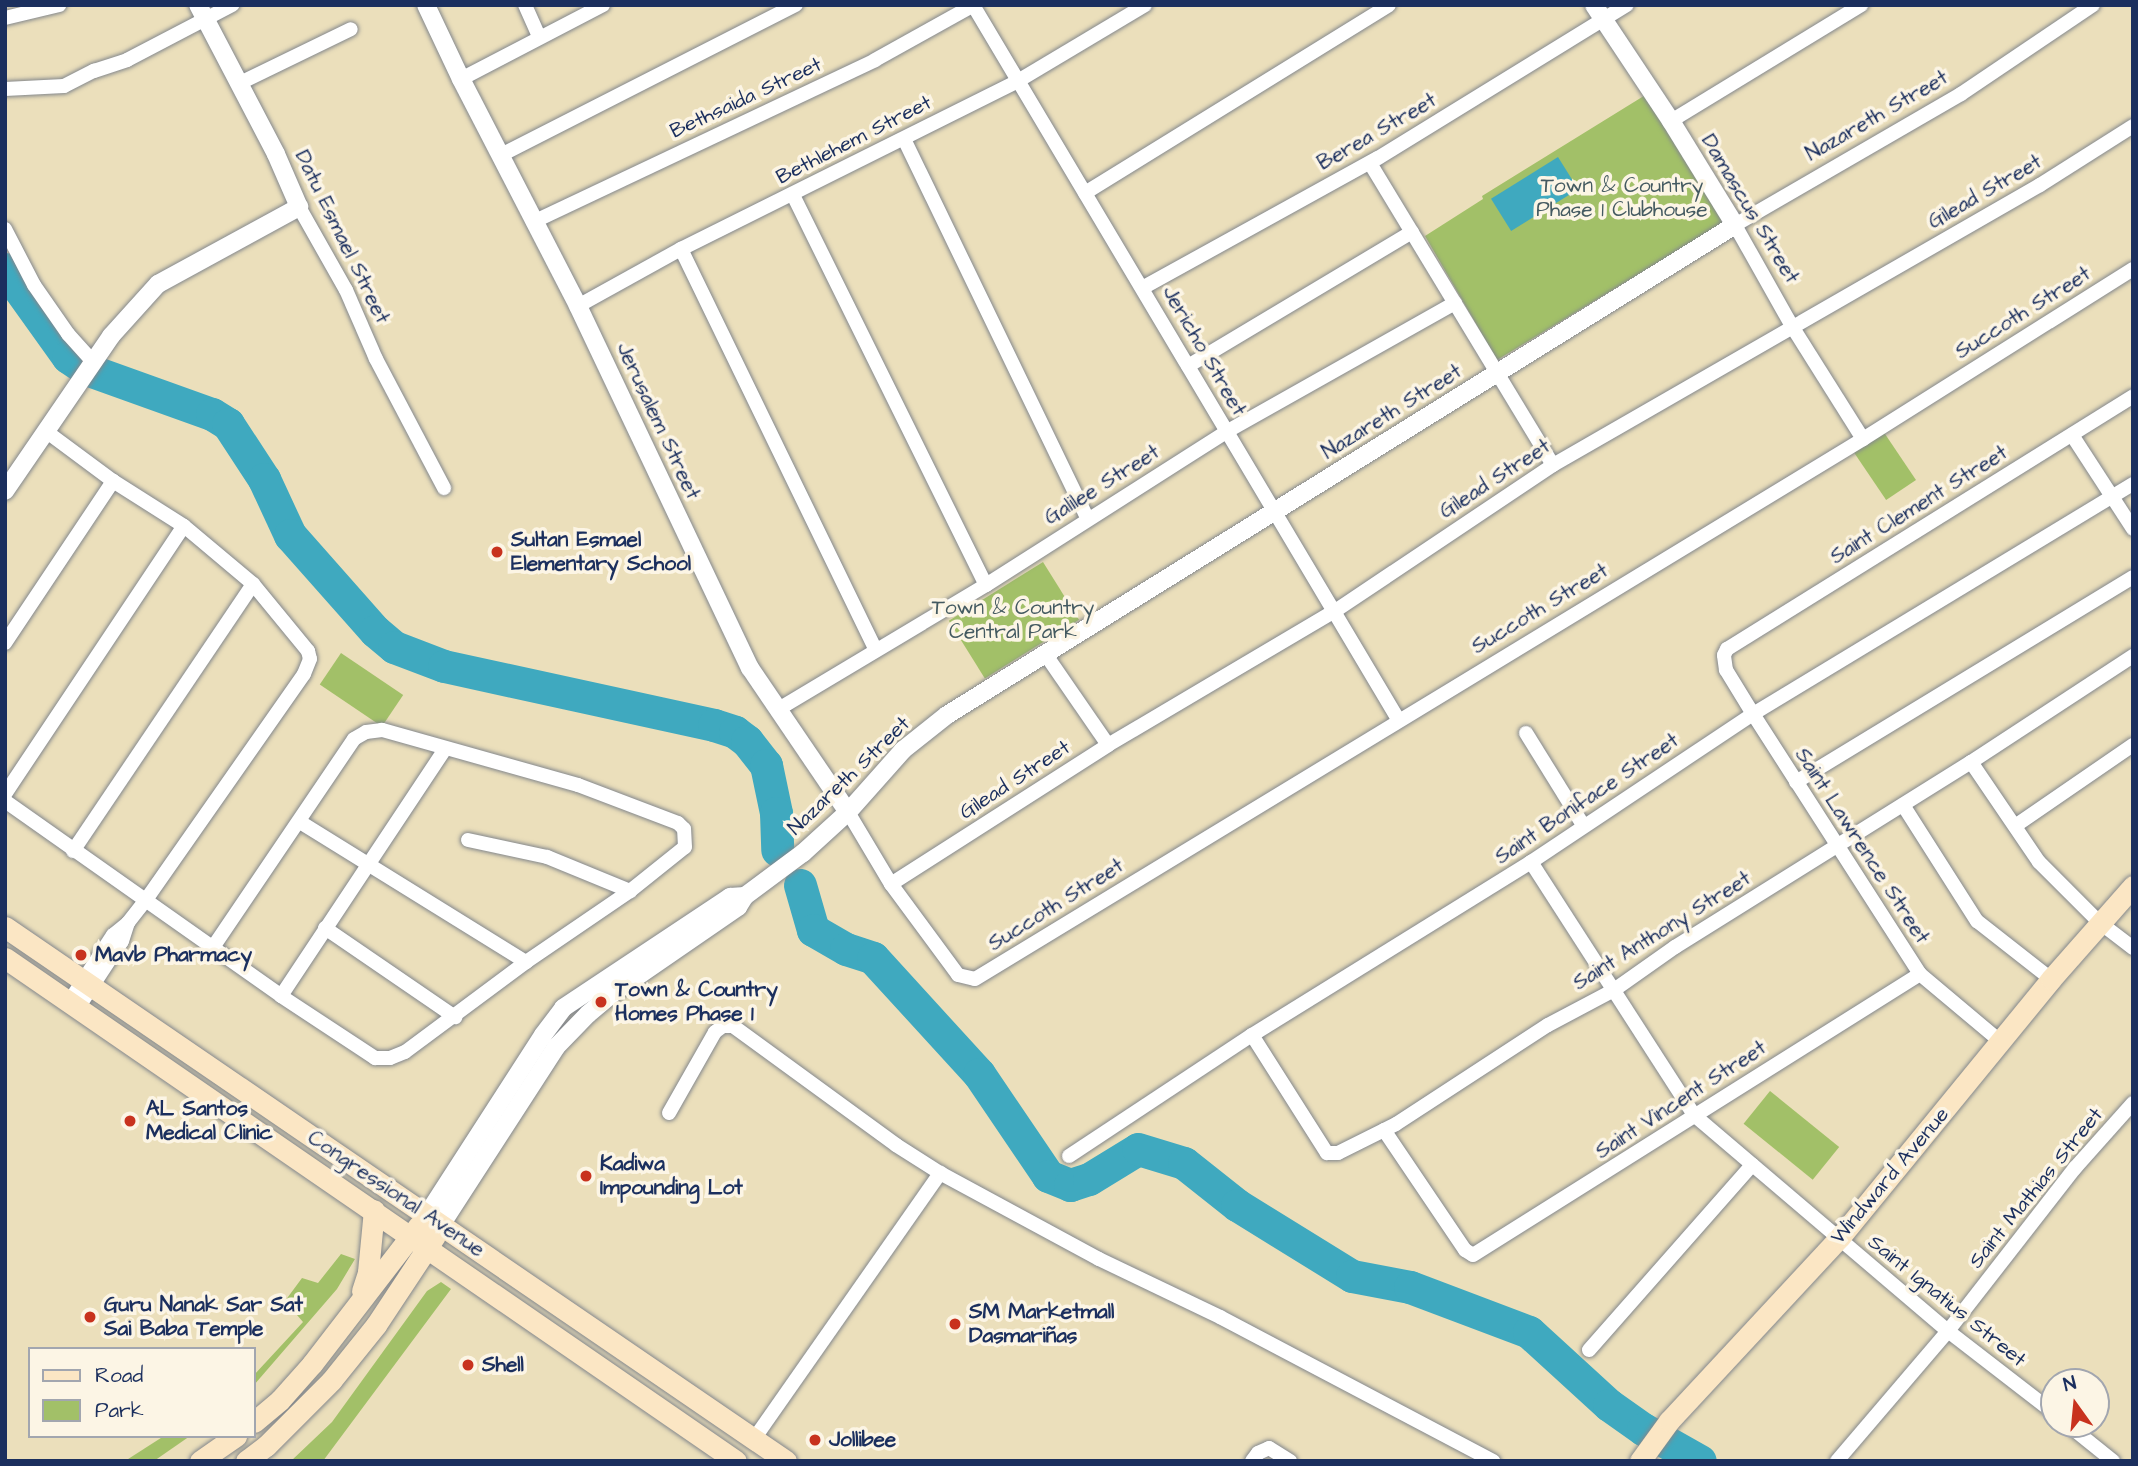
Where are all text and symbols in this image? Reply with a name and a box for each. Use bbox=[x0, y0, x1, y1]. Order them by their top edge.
street label: Bethsaida Street bbox=[666, 52, 826, 144]
street label: Nazareth Street bbox=[1801, 65, 1953, 167]
street label: Berea Street bbox=[1313, 88, 1441, 176]
street label: Bethlehem Street bbox=[772, 90, 936, 190]
street label: Damascus Street bbox=[1696, 130, 1804, 288]
street label: Datu Esmael Street bbox=[289, 146, 395, 328]
street label: Gilead Street bbox=[1924, 149, 2046, 235]
park label: Town & Country Phase 1 Clubhouse bbox=[1536, 173, 1708, 223]
street label: Succoth Street bbox=[1951, 261, 2095, 365]
street label: Jericho Street bbox=[1157, 282, 1251, 420]
street label: Jerusalem Street bbox=[611, 339, 705, 503]
street label: Nazareth Street bbox=[1317, 359, 1467, 465]
street label: Gilead Street bbox=[1435, 434, 1555, 524]
street label: Galilee Street bbox=[1040, 440, 1164, 530]
street label: Saint Clement Street bbox=[1826, 440, 2012, 570]
place label: Sultan Esmael Elementary School bbox=[511, 527, 691, 577]
marker: Sultan Esmael Elementary School bbox=[489, 544, 505, 560]
street label: Succoth Street bbox=[1467, 558, 1613, 660]
park label: Town & Country Central Park bbox=[932, 595, 1094, 645]
street label: Nazareth Street bbox=[783, 711, 915, 841]
street label: Saint Boniface Street bbox=[1490, 728, 1684, 870]
street label: Gilead Street bbox=[955, 735, 1075, 825]
street label: Saint Lawrence Street bbox=[1789, 743, 1935, 949]
street label: Succoth Street bbox=[984, 853, 1128, 957]
street label: Saint Anthony Street bbox=[1569, 866, 1755, 996]
place label: Mavb Pharmacy bbox=[95, 942, 252, 968]
marker: Mavb Pharmacy bbox=[73, 947, 89, 963]
place label: Town & Country Homes Phase 1 bbox=[615, 977, 778, 1027]
marker: Town & Country Homes Phase 1 bbox=[593, 994, 609, 1010]
street label: Saint Vincent Street bbox=[1591, 1035, 1771, 1165]
place label: AL Santos Medical Clinic bbox=[146, 1096, 273, 1146]
street label: Windward Avenue bbox=[1825, 1102, 1955, 1250]
street label: Saint Mathias Street bbox=[1963, 1103, 2109, 1273]
marker: AL Santos Medical Clinic bbox=[120, 1111, 140, 1131]
street label: Congressional Avenue bbox=[303, 1125, 489, 1263]
place label: Kadiwa Impounding Lot bbox=[600, 1151, 743, 1201]
marker: Kadiwa Impounding Lot bbox=[578, 1168, 594, 1184]
street label: Saint Ignatius Street bbox=[1863, 1230, 2031, 1372]
place label: Guru Nanak Sar Sat Sai Baba Temple bbox=[104, 1292, 303, 1342]
place label: SM Marketmall Dasmariñas bbox=[969, 1299, 1114, 1349]
marker: Guru Nanak Sar Sat Sai Baba Temple bbox=[82, 1309, 98, 1325]
marker: SM Marketmall Dasmariñas bbox=[947, 1316, 963, 1332]
legend bbox=[28, 1347, 256, 1438]
place label: Shell bbox=[482, 1352, 524, 1378]
marker: Shell bbox=[460, 1357, 476, 1373]
text: Road bbox=[95, 1361, 143, 1390]
north arrow bbox=[2040, 1368, 2110, 1438]
text: N bbox=[2061, 1370, 2079, 1399]
text: Park bbox=[95, 1396, 144, 1425]
place label: Jollibee bbox=[829, 1427, 896, 1453]
marker: Jollibee bbox=[807, 1432, 823, 1448]

